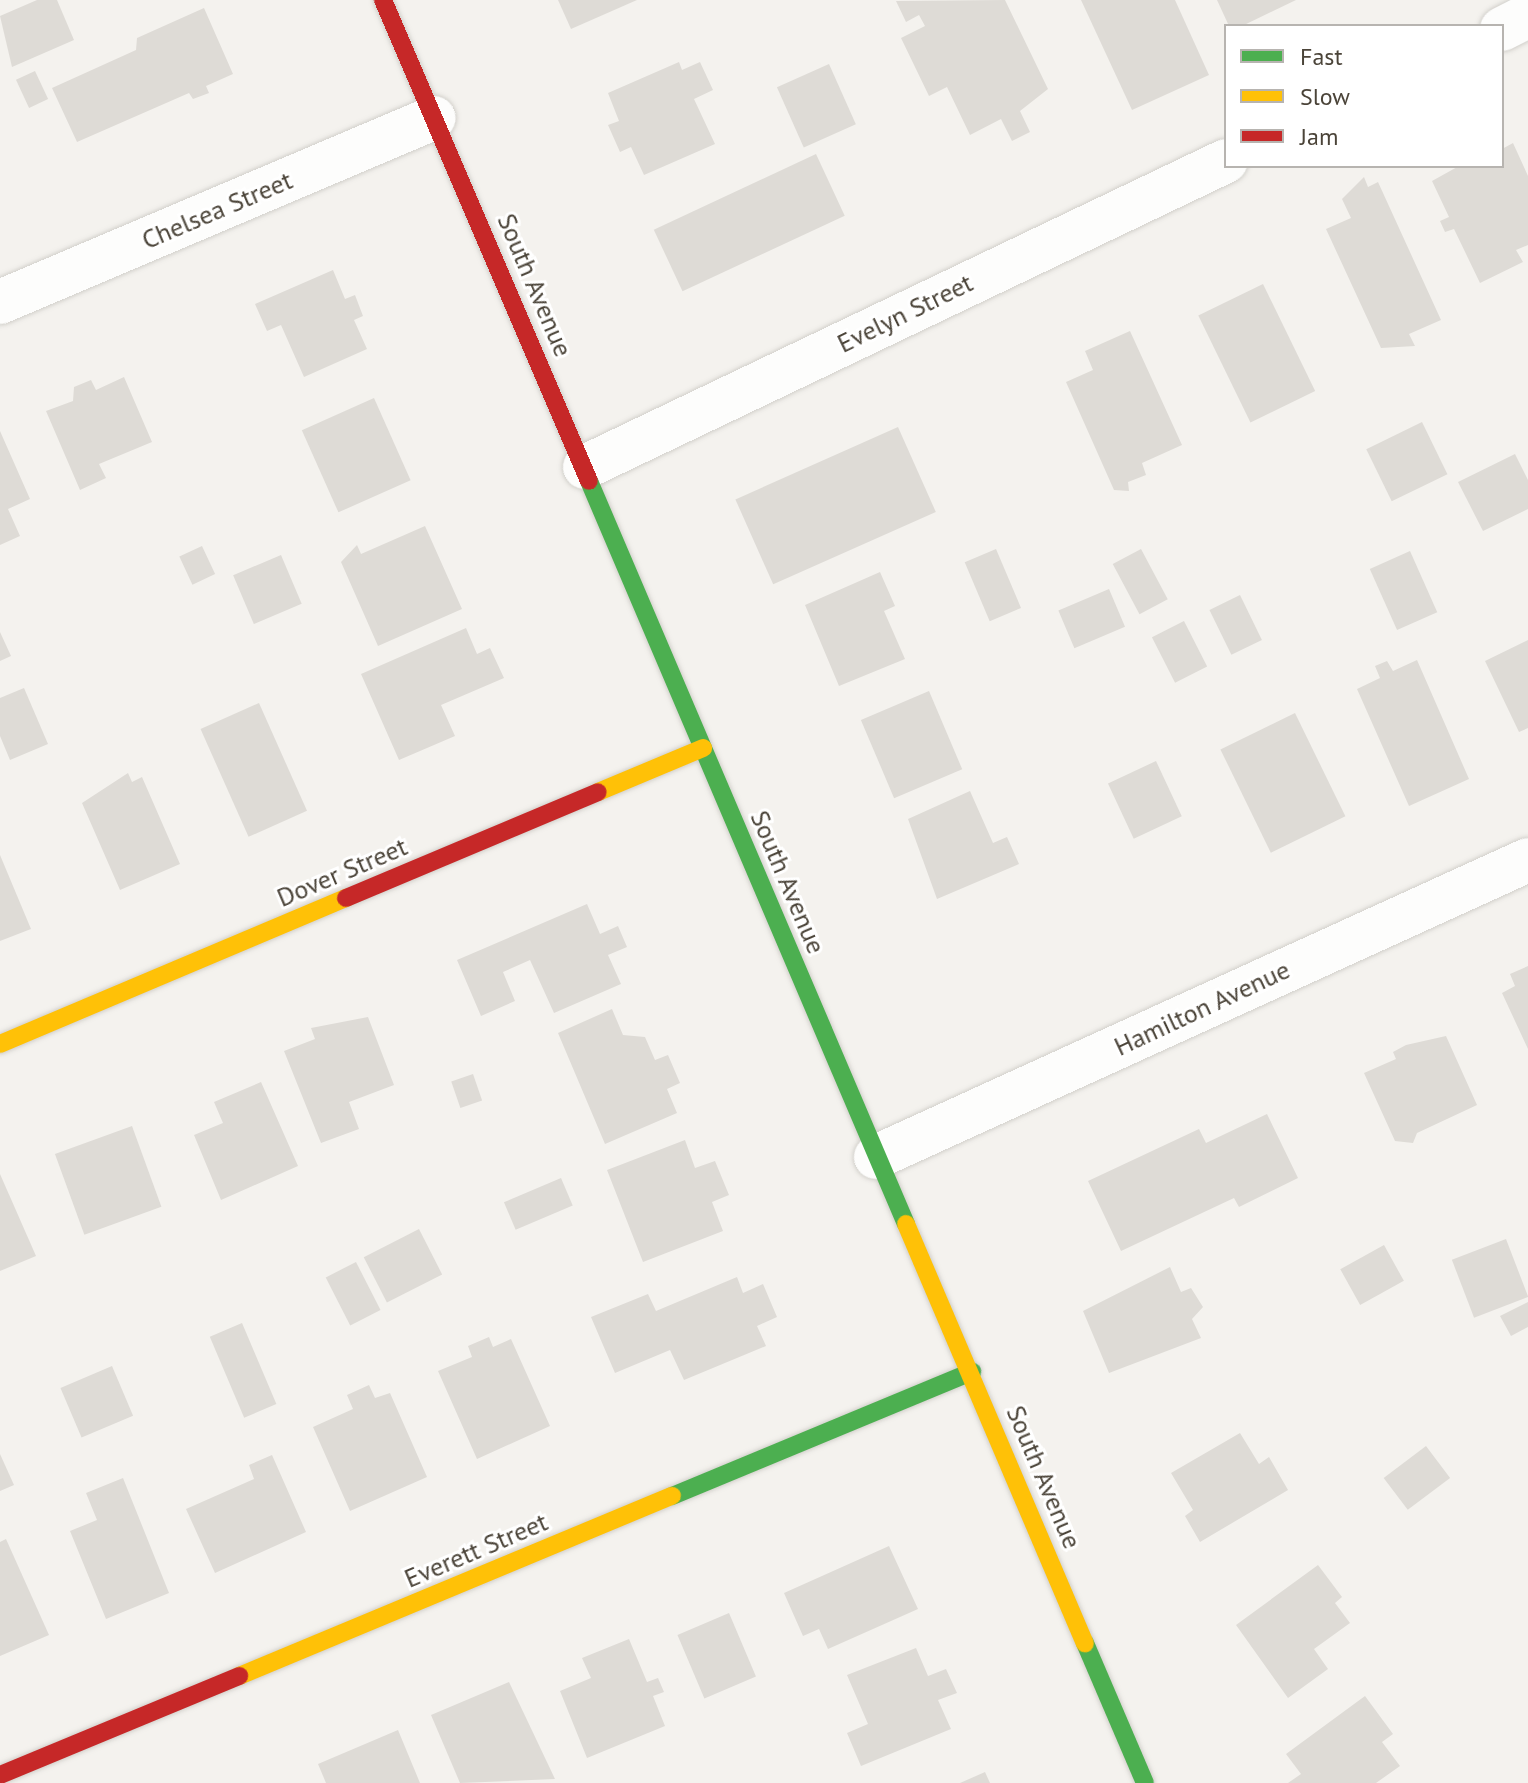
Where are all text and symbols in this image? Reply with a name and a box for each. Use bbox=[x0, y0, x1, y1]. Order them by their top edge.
legend bbox=[1224, 24, 1504, 168]
text: Fast bbox=[1300, 41, 1343, 72]
text: Slow bbox=[1300, 81, 1350, 112]
text: Jam bbox=[1300, 121, 1338, 152]
street label: Chelsea Street bbox=[137, 164, 297, 256]
street label: South Avenue bbox=[491, 209, 579, 361]
street label: Evelyn Street bbox=[832, 267, 978, 359]
street label: South Avenue bbox=[744, 806, 832, 958]
street label: Dover Street bbox=[272, 831, 412, 913]
street label: Hamilton Avenue bbox=[1109, 954, 1295, 1062]
street label: South Avenue bbox=[1000, 1401, 1088, 1553]
street label: Everett Street bbox=[400, 1506, 552, 1594]

